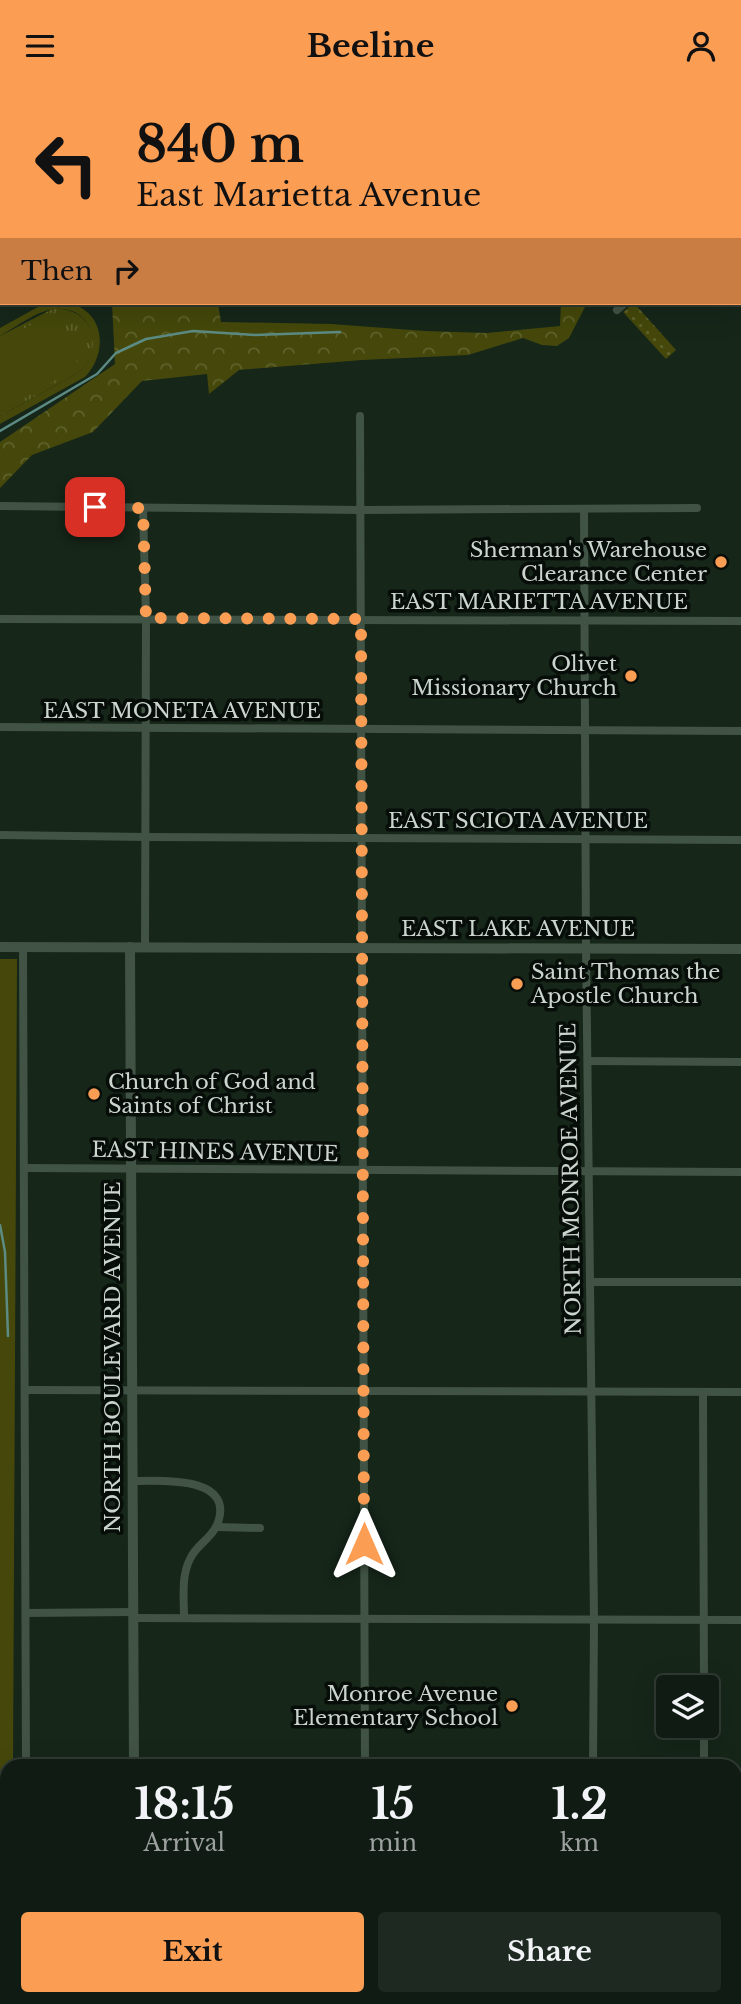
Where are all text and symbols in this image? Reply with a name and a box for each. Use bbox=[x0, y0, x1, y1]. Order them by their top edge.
text: Beeline bbox=[307, 26, 434, 66]
icon: menu bbox=[21, 27, 59, 65]
icon: person bbox=[682, 27, 720, 65]
text: 840 m bbox=[136, 114, 304, 175]
icon: left bbox=[21, 119, 112, 210]
text: East Marietta Avenue bbox=[136, 175, 481, 215]
icon: right bbox=[107, 252, 145, 290]
text: Then bbox=[21, 255, 93, 287]
pin bbox=[65, 477, 125, 537]
icon: arrive bbox=[76, 488, 114, 526]
place label: Sherman's Warehouse Clearance Center bbox=[470, 537, 707, 587]
marker: Sherman's Warehouse Clearance Center bbox=[713, 554, 729, 570]
street label: EAST MARIETTA AVENUE bbox=[390, 589, 688, 615]
place label: Olivet Missionary Church bbox=[411, 651, 617, 701]
marker: Olivet Missionary Church bbox=[623, 668, 639, 684]
street label: EAST MONETA AVENUE bbox=[43, 698, 321, 724]
street label: EAST SCIOTA AVENUE bbox=[388, 808, 648, 834]
street label: EAST LAKE AVENUE bbox=[401, 916, 635, 942]
place label: Saint Thomas the Apostle Church bbox=[530, 959, 720, 1009]
marker: Saint Thomas the Apostle Church bbox=[509, 976, 525, 992]
street label: NORTH MONROE AVENUE bbox=[555, 1023, 587, 1335]
place label: Church of God and Saints of Christ bbox=[108, 1069, 316, 1119]
marker: Church of God and Saints of Christ bbox=[86, 1086, 102, 1102]
street label: EAST HINES AVENUE bbox=[91, 1137, 339, 1167]
street label: NORTH BOULEVARD AVENUE bbox=[100, 1182, 126, 1532]
position arrow bbox=[327, 1507, 401, 1581]
map controls bbox=[656, 1675, 719, 1738]
button: layers bbox=[656, 1675, 719, 1738]
place label: Monroe Avenue Elementary School bbox=[293, 1681, 498, 1731]
marker: Monroe Avenue Elementary School bbox=[504, 1698, 520, 1714]
text: 18:15 bbox=[134, 1778, 234, 1830]
text: 15 bbox=[371, 1778, 414, 1830]
text: 1.2 bbox=[551, 1778, 608, 1830]
text: Arrival bbox=[144, 1829, 225, 1857]
text: min bbox=[369, 1829, 417, 1857]
text: km bbox=[560, 1829, 599, 1857]
button: Exit bbox=[21, 1912, 364, 1992]
button: Share bbox=[378, 1912, 721, 1992]

